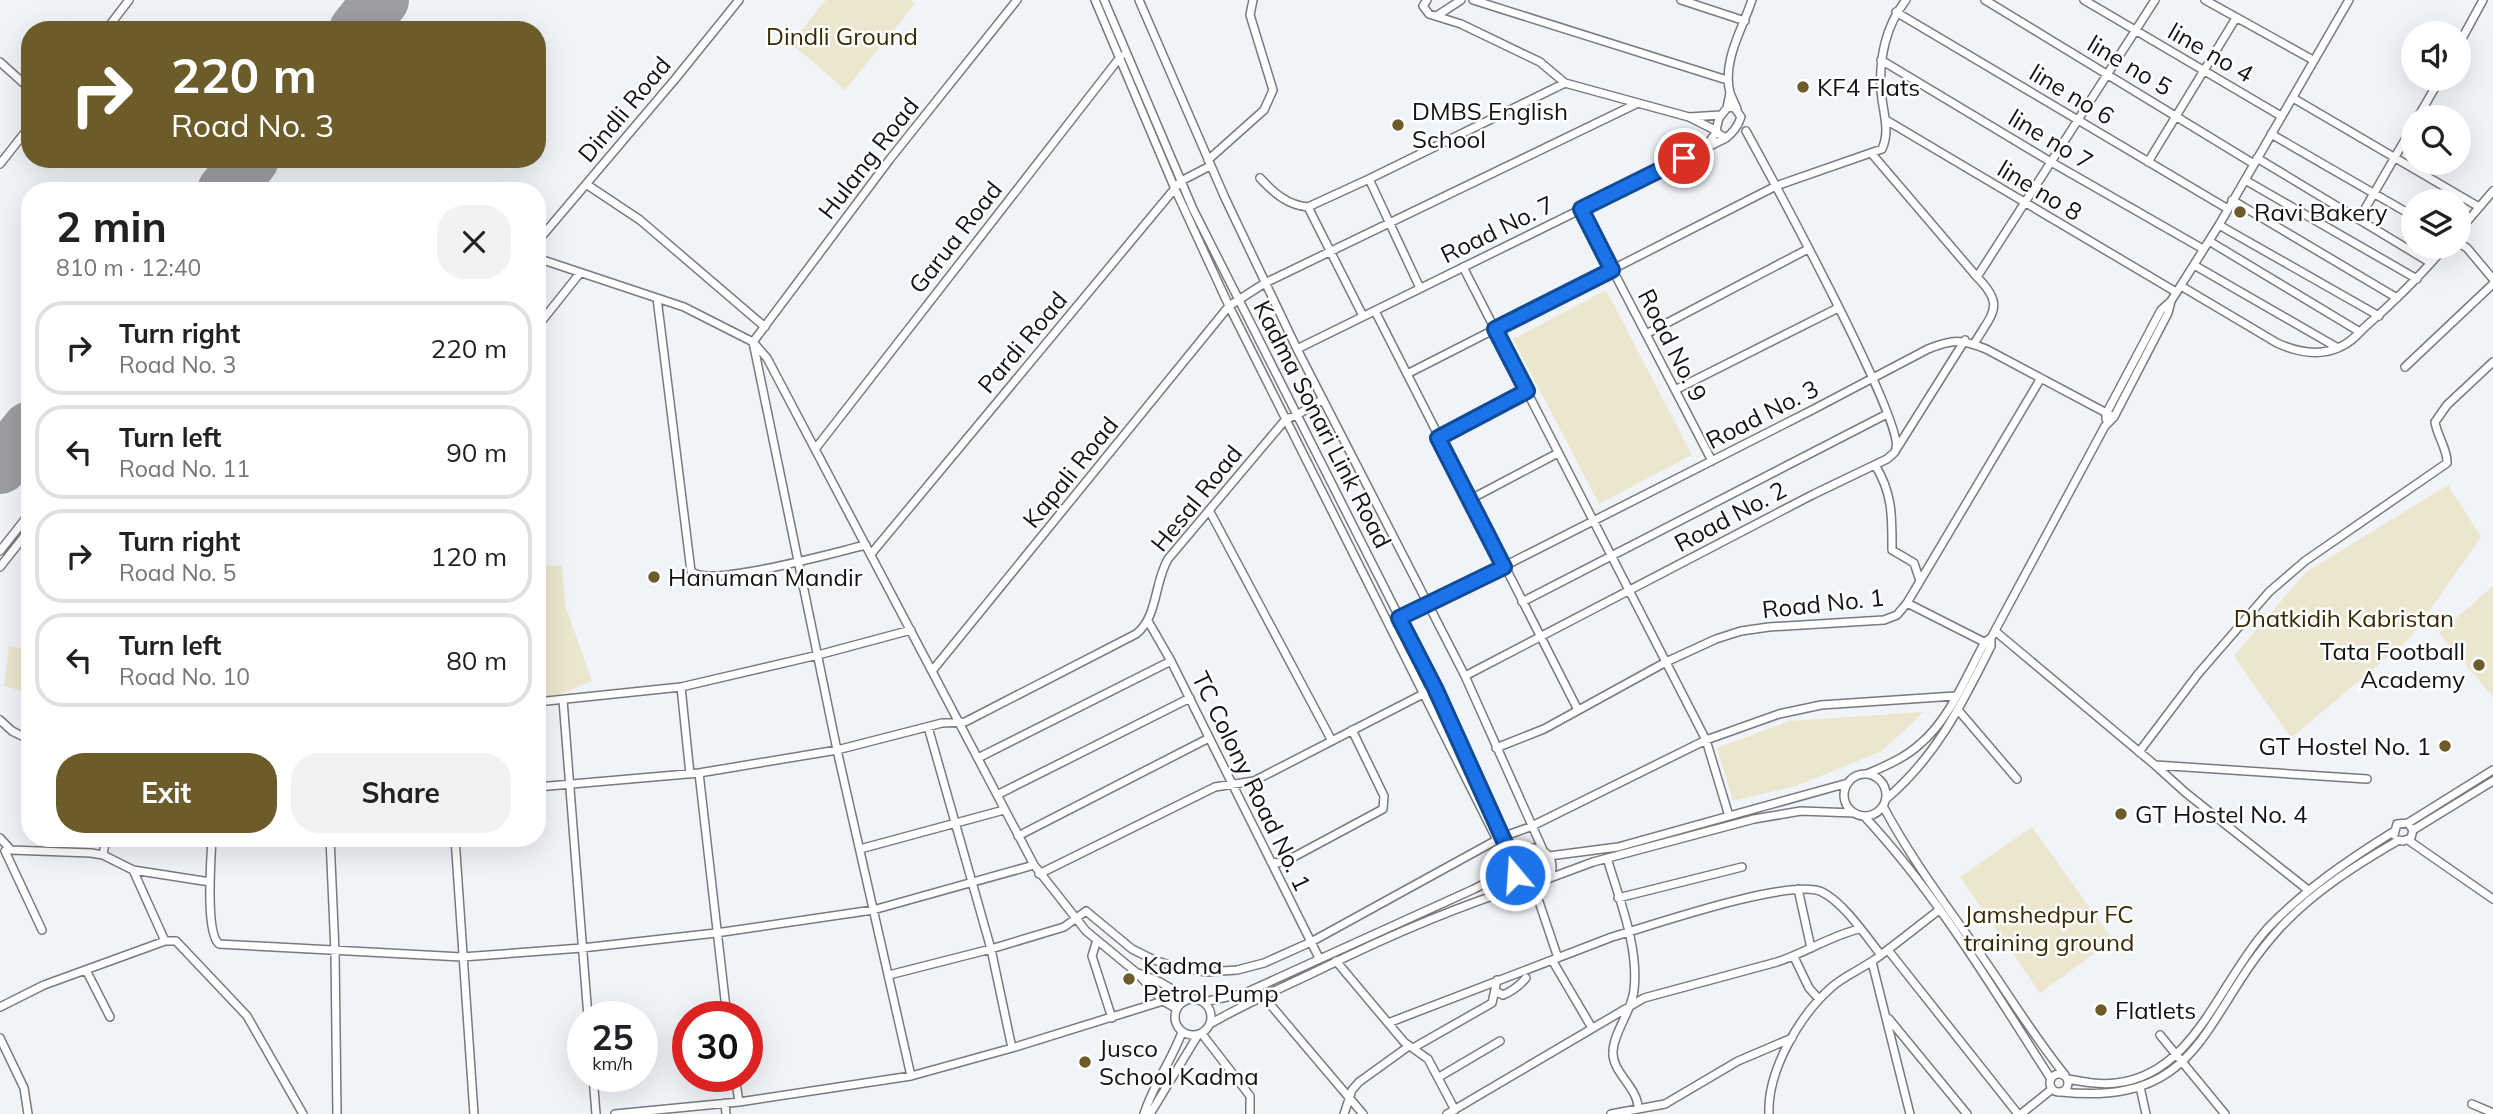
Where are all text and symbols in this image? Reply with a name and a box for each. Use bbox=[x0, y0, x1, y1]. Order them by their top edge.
street label: line no 4 bbox=[2163, 16, 2259, 88]
park label: Dindli Ground bbox=[766, 21, 918, 51]
map controls bbox=[2401, 21, 2471, 259]
button: sound bbox=[2401, 21, 2471, 91]
street label: line no 5 bbox=[2082, 28, 2178, 102]
text: 220 m bbox=[171, 44, 317, 105]
icon: right bbox=[56, 49, 147, 140]
street label: Dindli Road bbox=[571, 50, 677, 168]
street label: line no 6 bbox=[2024, 57, 2120, 131]
place label: KF4 Flats bbox=[1817, 72, 1920, 102]
marker: KF4 Flats bbox=[1795, 79, 1811, 95]
street label: Hulang Road bbox=[811, 91, 925, 225]
place label: DMBS English School bbox=[1412, 96, 1568, 154]
street label: line no 7 bbox=[2003, 102, 2099, 176]
text: Road No. 3 bbox=[171, 105, 334, 145]
button: search bbox=[2401, 105, 2471, 175]
marker: DMBS English School bbox=[1390, 117, 1406, 133]
pin bbox=[1654, 128, 1714, 188]
icon: arrive bbox=[1665, 139, 1703, 177]
street label: line no 8 bbox=[1992, 153, 2088, 227]
street label: Garua Road bbox=[902, 175, 1008, 299]
street label: Road No. 7 bbox=[1435, 189, 1559, 269]
button: layers bbox=[2401, 189, 2471, 259]
place label: Ravi Bakery bbox=[2254, 197, 2388, 227]
text: 2 min bbox=[56, 200, 167, 253]
marker: Ravi Bakery bbox=[2232, 204, 2248, 220]
button: close bbox=[437, 205, 511, 279]
text: 810 m · 12:40 bbox=[56, 253, 201, 282]
street label: Road No. 9 bbox=[1632, 284, 1714, 406]
street label: Pardi Road bbox=[971, 285, 1073, 399]
street label: Kadma Sonari Link Road bbox=[1247, 295, 1399, 553]
text: Turn right bbox=[119, 317, 240, 350]
icon: right bbox=[60, 329, 98, 367]
text: 220 m bbox=[431, 332, 507, 365]
text: Road No. 3 bbox=[119, 350, 236, 379]
street label: Road No. 3 bbox=[1701, 373, 1823, 455]
street label: Kapali Road bbox=[1016, 410, 1124, 534]
text: Turn left bbox=[119, 421, 221, 454]
icon: left bbox=[60, 433, 98, 471]
text: 90 m bbox=[446, 436, 507, 469]
street label: Hesal Road bbox=[1144, 439, 1248, 557]
text: Road No. 11 bbox=[119, 454, 250, 483]
street label: Road No. 2 bbox=[1669, 474, 1791, 558]
text: Turn right bbox=[119, 525, 240, 558]
icon: right bbox=[60, 537, 98, 575]
text: 120 m bbox=[431, 540, 507, 573]
text: Road No. 5 bbox=[119, 558, 236, 587]
place label: Hanuman Mandir bbox=[668, 562, 863, 592]
marker: Hanuman Mandir bbox=[646, 569, 662, 585]
street label: Road No. 1 bbox=[1761, 582, 1885, 624]
park label: Dhatkidih Kabristan bbox=[2234, 603, 2454, 633]
text: Turn left bbox=[119, 629, 221, 662]
place label: Tata Football Academy bbox=[2320, 636, 2465, 694]
icon: left bbox=[60, 641, 98, 679]
text: 80 m bbox=[446, 644, 507, 677]
marker: Tata Football Academy bbox=[2471, 657, 2487, 673]
text: Road No. 10 bbox=[119, 662, 250, 691]
street label: TC Colony Road No. 1 bbox=[1186, 667, 1318, 895]
place label: GT Hostel No. 1 bbox=[2259, 731, 2431, 761]
marker: GT Hostel No. 1 bbox=[2437, 738, 2453, 754]
button: Exit bbox=[56, 753, 277, 833]
button: Share bbox=[291, 753, 511, 833]
place label: GT Hostel No. 4 bbox=[2135, 799, 2307, 829]
marker: GT Hostel No. 4 bbox=[2113, 806, 2129, 822]
position arrow bbox=[1478, 838, 1552, 912]
park label: Jamshedpur FC training ground bbox=[1964, 899, 2134, 957]
place label: Kadma Petrol Pump bbox=[1143, 950, 1279, 1008]
marker: Kadma Petrol Pump bbox=[1121, 971, 1137, 987]
place label: Flatlets bbox=[2115, 995, 2196, 1025]
speed limit sign: 30 bbox=[672, 1001, 763, 1092]
marker: Flatlets bbox=[2093, 1002, 2109, 1018]
text: 25 bbox=[591, 1015, 634, 1059]
place label: Jusco School Kadma bbox=[1099, 1033, 1259, 1091]
text: km/h bbox=[592, 1052, 633, 1075]
marker: Jusco School Kadma bbox=[1077, 1054, 1093, 1070]

